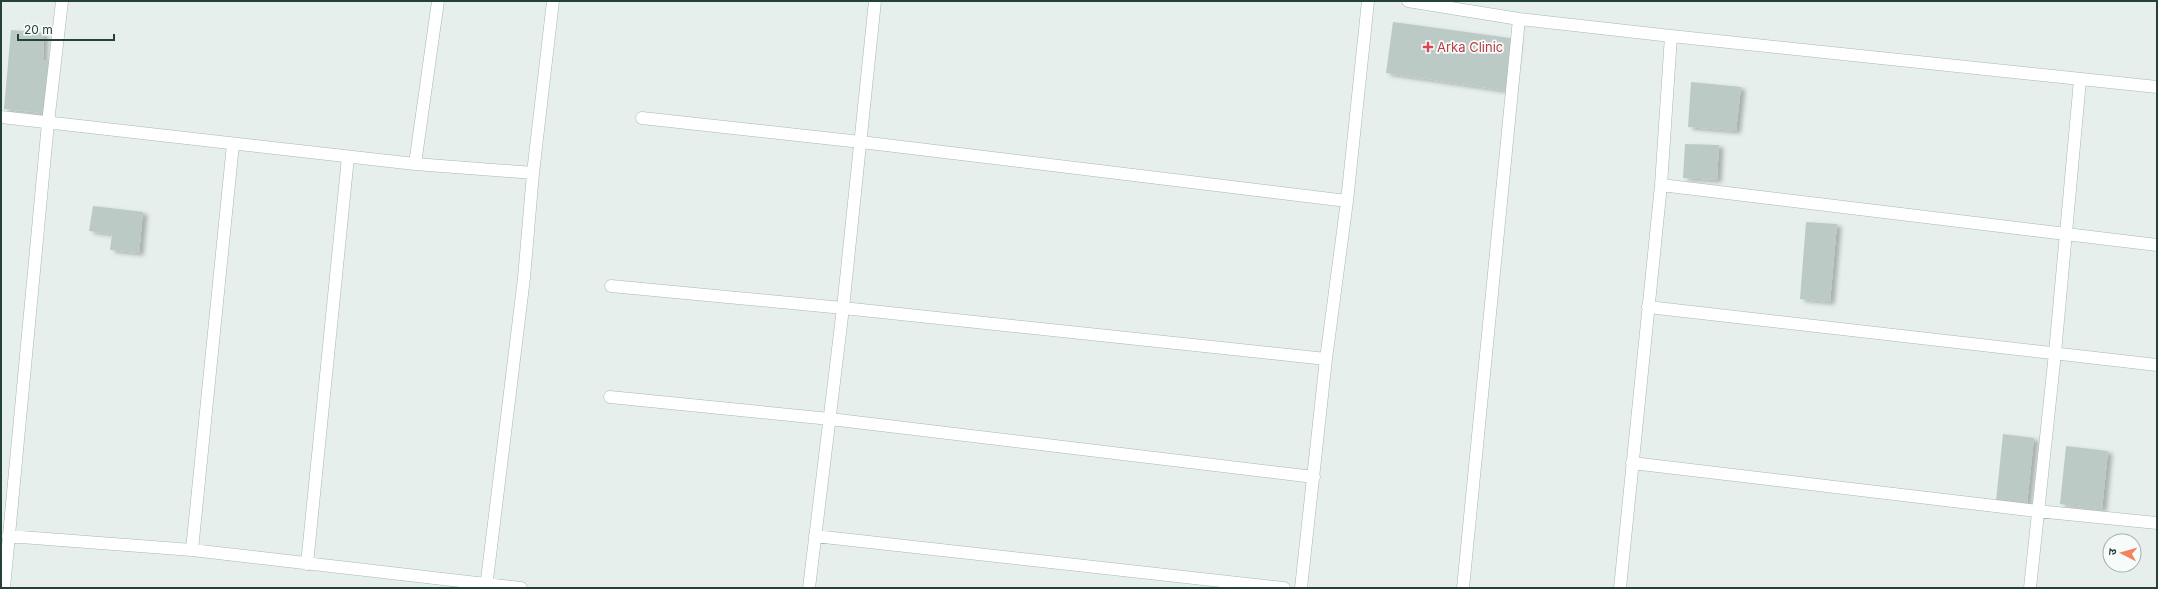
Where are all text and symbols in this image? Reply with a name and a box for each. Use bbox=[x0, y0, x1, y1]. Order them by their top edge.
scale bar bbox=[18, 16, 114, 42]
text: 20 m bbox=[24, 22, 53, 37]
place label: Arka Clinic bbox=[1437, 39, 1503, 55]
marker: Arka Clinic bbox=[1422, 41, 1434, 53]
north arrow bbox=[2102, 533, 2142, 573]
text: उ bbox=[2105, 547, 2119, 556]

